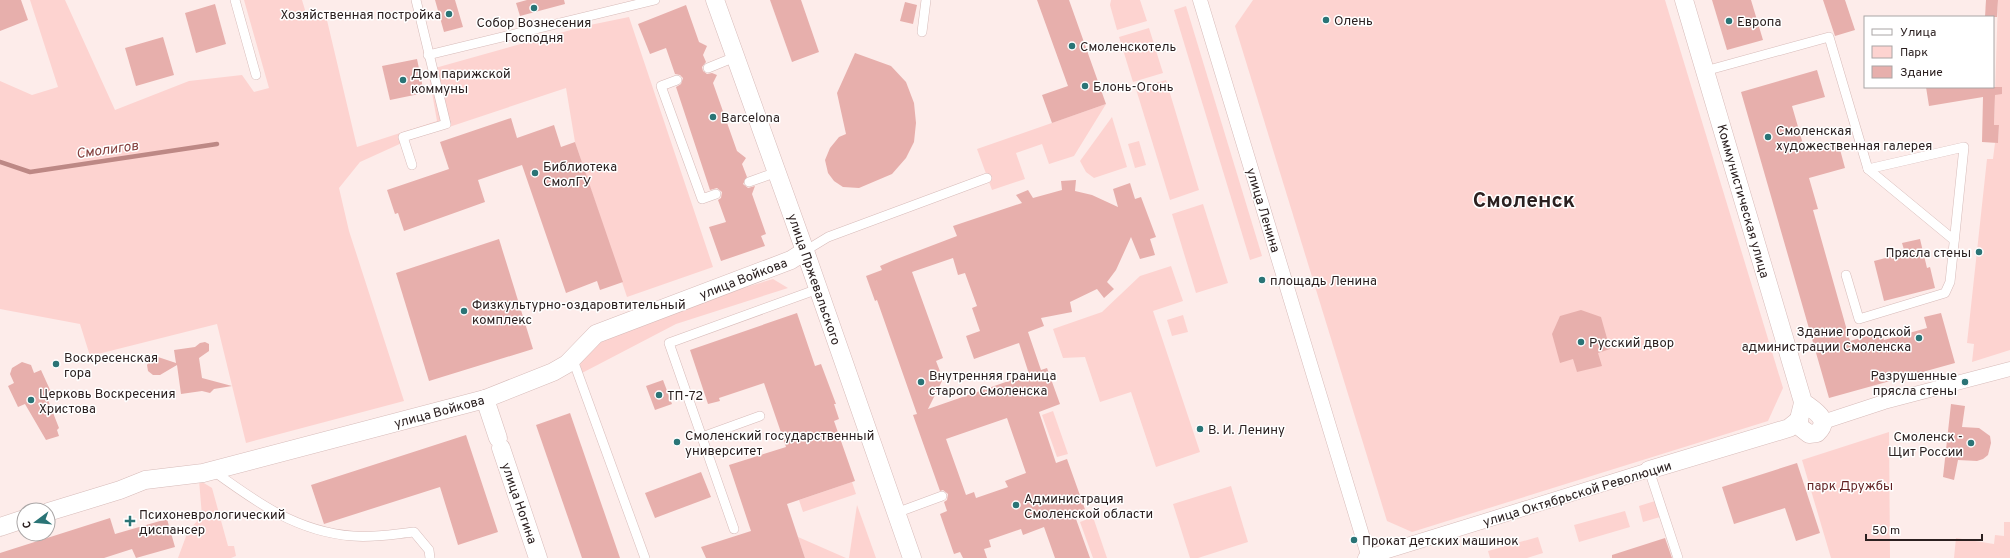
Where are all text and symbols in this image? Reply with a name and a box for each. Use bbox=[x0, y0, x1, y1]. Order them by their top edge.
marker: Собор Вознесения Господня bbox=[529, 3, 539, 13]
place label: Хозяйственная постройка bbox=[280, 8, 441, 24]
marker: Хозяйственная постройка bbox=[444, 9, 454, 19]
place label: Олень bbox=[1334, 14, 1373, 30]
marker: Олень bbox=[1321, 15, 1331, 25]
place label: Европа bbox=[1737, 15, 1781, 31]
place label: Собор Вознесения Господня bbox=[477, 16, 591, 47]
marker: Европа bbox=[1724, 16, 1734, 26]
legend bbox=[1864, 16, 1994, 88]
text: Улица bbox=[1900, 25, 1936, 41]
place label: Смоленскотель bbox=[1080, 40, 1177, 56]
marker: Смоленскотель bbox=[1067, 41, 1077, 51]
text: Парк bbox=[1900, 45, 1928, 61]
text: Здание bbox=[1900, 65, 1943, 81]
place label: Дом парижской коммуны bbox=[411, 67, 511, 98]
marker: Дом парижской коммуны bbox=[398, 75, 408, 85]
place label: Блонь-Огонь bbox=[1093, 80, 1174, 96]
marker: Блонь-Огонь bbox=[1080, 81, 1090, 91]
place label: Barcelona bbox=[721, 111, 780, 127]
marker: Barcelona bbox=[708, 112, 718, 122]
street label: Коммунистическая улица bbox=[1712, 123, 1772, 280]
place label: Смоленская художественная галерея bbox=[1776, 124, 1932, 155]
marker: Смоленская художественная галерея bbox=[1763, 132, 1773, 142]
water label: Смолигов bbox=[75, 138, 140, 163]
place label: Библиотека СмолГУ bbox=[543, 160, 617, 191]
street label: улица Ленина bbox=[1242, 166, 1283, 255]
marker: Библиотека СмолГУ bbox=[530, 168, 540, 178]
district label: Смоленск bbox=[1473, 188, 1575, 215]
street label: улица Пржевальского bbox=[783, 212, 843, 347]
place label: Прясла стены bbox=[1885, 246, 1971, 262]
marker: Прясла стены bbox=[1974, 247, 1984, 257]
street label: улица Войкова bbox=[697, 256, 790, 304]
place label: площадь Ленина bbox=[1270, 274, 1377, 290]
marker: площадь Ленина bbox=[1257, 275, 1267, 285]
place label: Физкультурно-оздаровтительный комплекс bbox=[472, 298, 686, 329]
marker: Физкультурно-оздаровтительный комплекс bbox=[459, 306, 469, 316]
place label: Здание городской администрации Смоленска bbox=[1742, 325, 1911, 356]
marker: Здание городской администрации Смоленска bbox=[1914, 333, 1924, 343]
place label: Русский двор bbox=[1589, 336, 1674, 352]
marker: Русский двор bbox=[1576, 337, 1586, 347]
place label: Воскресенская гора bbox=[64, 351, 158, 382]
marker: Воскресенская гора bbox=[51, 359, 61, 369]
place label: Внутренняя граница старого Смоленска bbox=[929, 369, 1056, 400]
place label: Разрушенные прясла стены bbox=[1871, 369, 1957, 400]
marker: Внутренняя граница старого Смоленска bbox=[916, 377, 926, 387]
marker: Разрушенные прясла стены bbox=[1960, 377, 1970, 387]
place label: Церковь Воскресения Христова bbox=[39, 387, 175, 418]
place label: ТП-72 bbox=[667, 389, 703, 405]
marker: ТП-72 bbox=[654, 390, 664, 400]
street label: улица Войкова bbox=[393, 393, 486, 433]
marker: Церковь Воскресения Христова bbox=[26, 395, 36, 405]
place label: В. И. Ленину bbox=[1208, 423, 1285, 439]
marker: В. И. Ленину bbox=[1195, 424, 1205, 434]
place label: Смоленский государственный университет bbox=[685, 429, 874, 460]
place label: Смоленск - Щит России bbox=[1888, 430, 1963, 461]
marker: Смоленский государственный университет bbox=[672, 437, 682, 447]
marker: Смоленск - Щит России bbox=[1966, 438, 1976, 448]
street label: улица Октябрьской Революции bbox=[1481, 459, 1674, 531]
street label: улица Ногина bbox=[497, 461, 539, 546]
park label: парк Дружбы bbox=[1807, 479, 1893, 495]
place label: Администрация Смоленской области bbox=[1024, 492, 1153, 523]
marker: Администрация Смоленской области bbox=[1011, 500, 1021, 510]
north arrow bbox=[16, 502, 56, 542]
place label: Психоневрологический диспансер bbox=[139, 508, 285, 539]
marker: Психоневрологический диспансер bbox=[124, 515, 136, 527]
scale bar bbox=[1866, 516, 1982, 542]
text: С bbox=[20, 519, 35, 530]
text: 50 m bbox=[1872, 523, 1900, 539]
place label: Прокат детских машинок bbox=[1362, 534, 1519, 550]
marker: Прокат детских машинок bbox=[1349, 535, 1359, 545]

